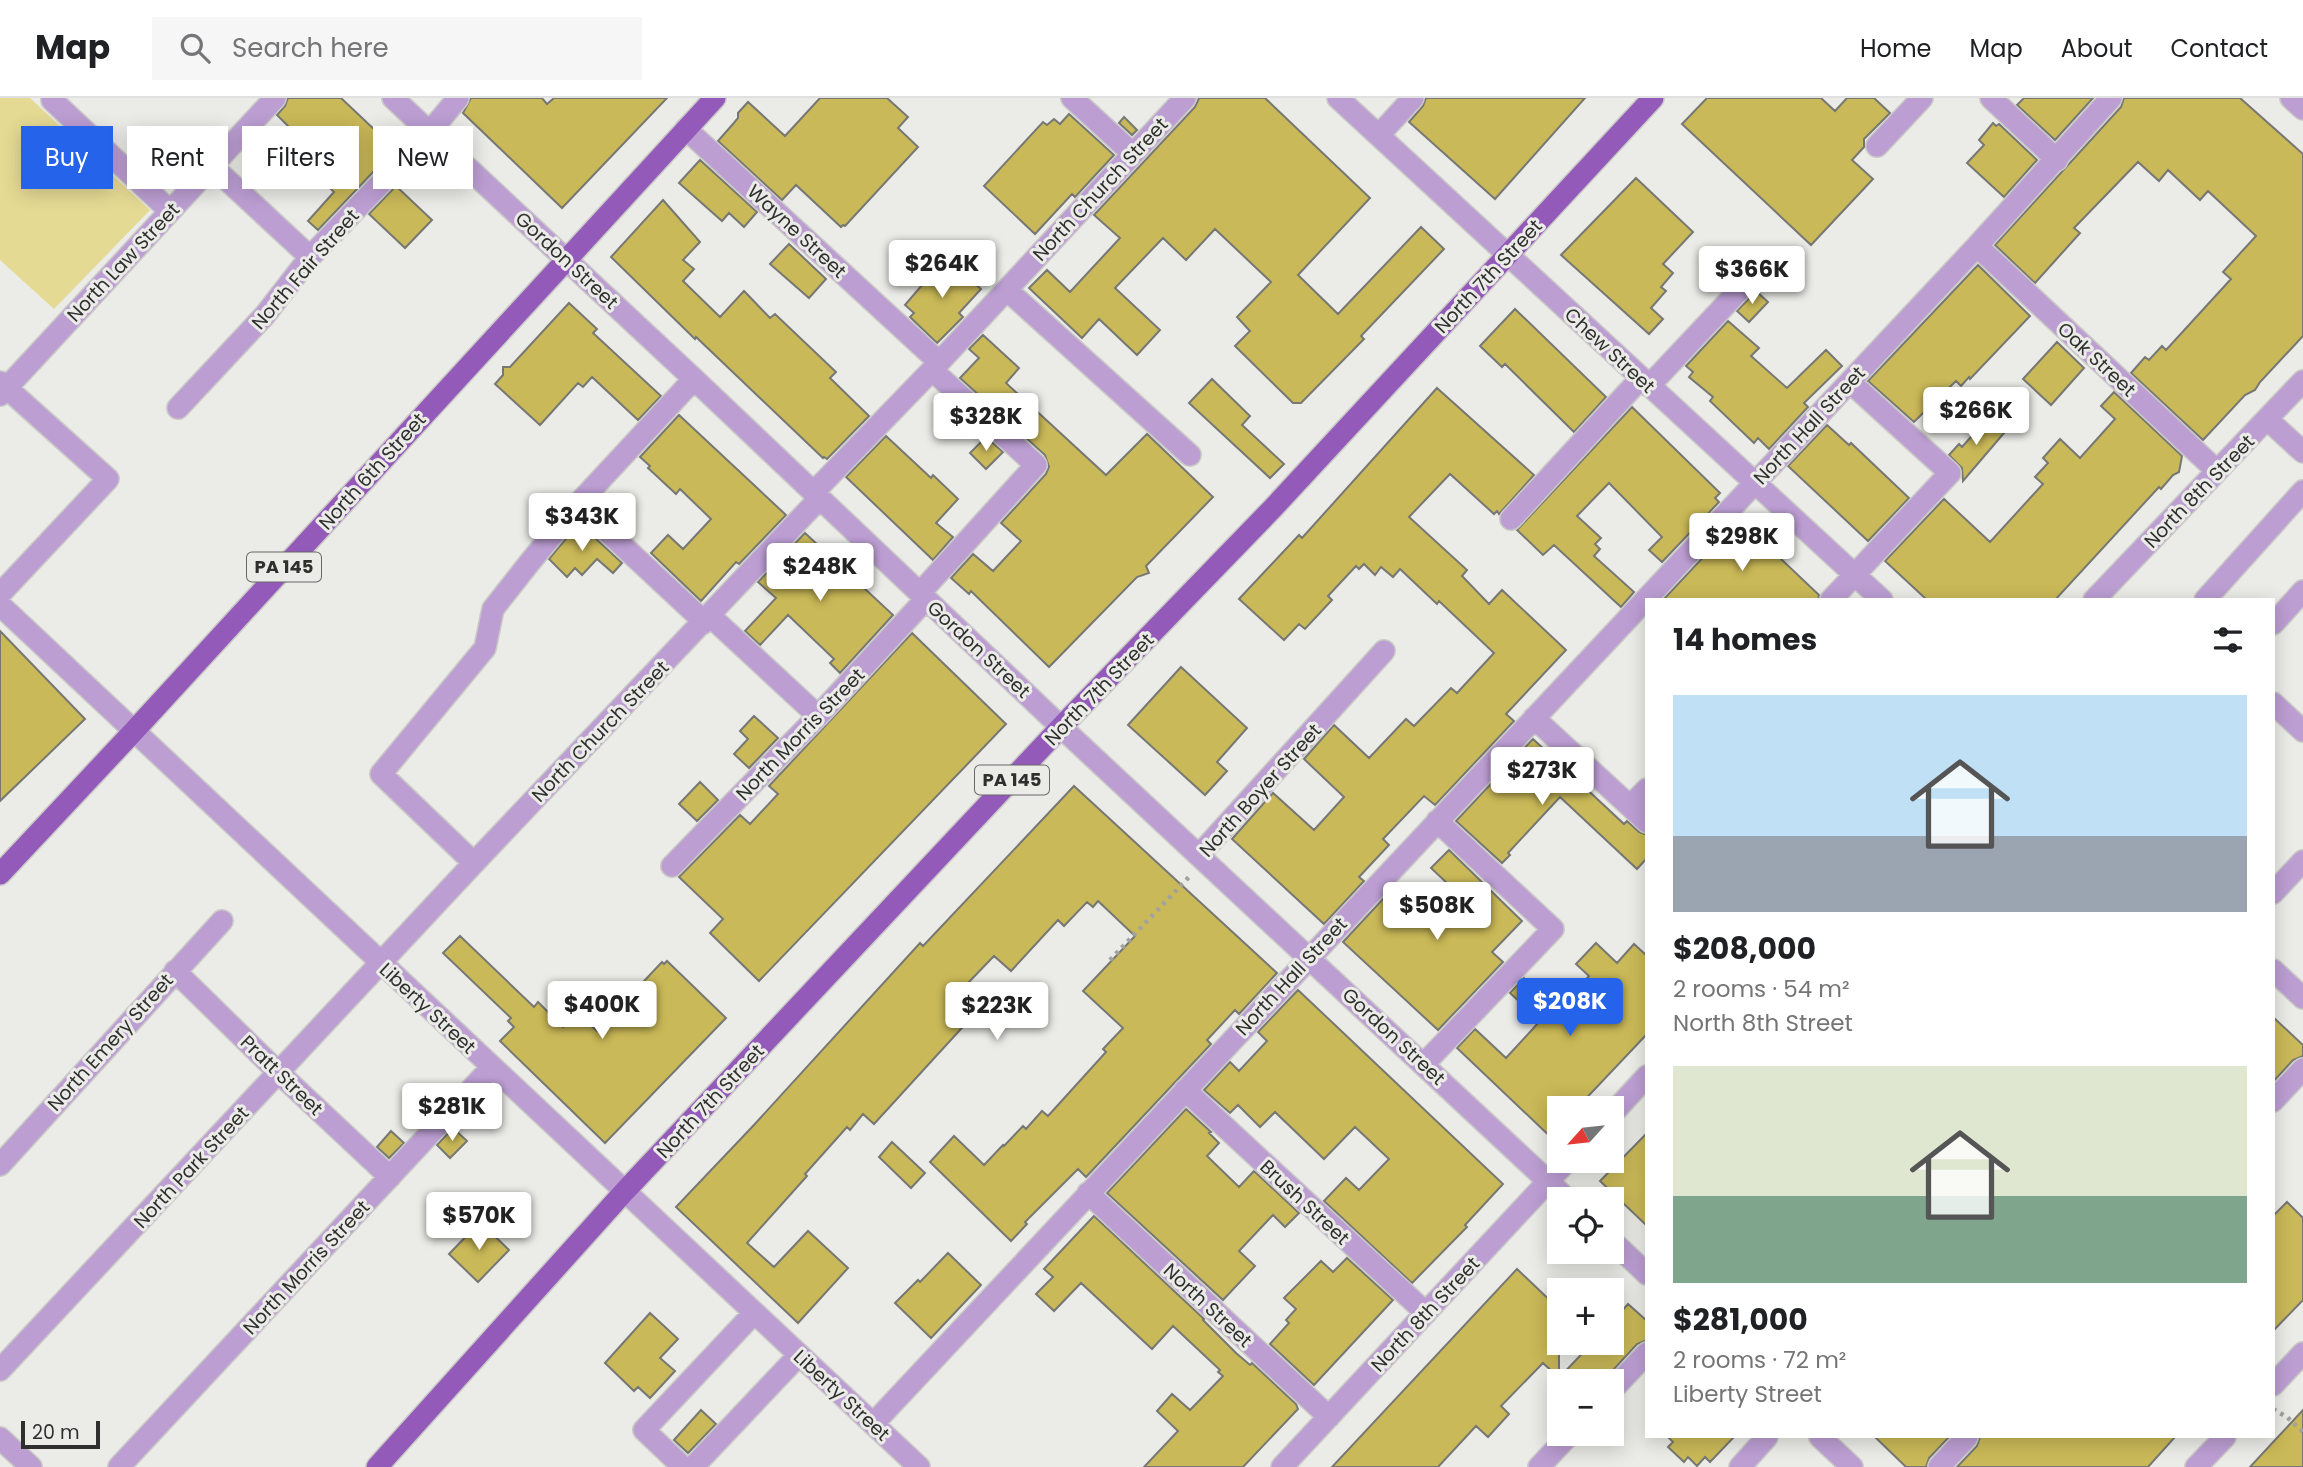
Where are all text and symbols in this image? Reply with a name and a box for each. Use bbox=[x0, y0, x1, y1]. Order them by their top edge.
search box bbox=[152, 17, 642, 80]
text: Map bbox=[35, 24, 110, 71]
icon: search bbox=[176, 29, 214, 67]
text: Search here bbox=[232, 30, 389, 66]
text: Home bbox=[1860, 32, 1932, 65]
text: Map bbox=[1970, 32, 2023, 65]
text: About bbox=[2061, 32, 2132, 65]
text: Contact bbox=[2170, 32, 2268, 65]
street label: North Church Street bbox=[1027, 112, 1174, 267]
chip: Buy bbox=[21, 126, 113, 189]
chip: Rent bbox=[127, 126, 228, 189]
chip: Filters bbox=[242, 126, 359, 189]
chip: New bbox=[373, 126, 473, 189]
street label: Wayne Street bbox=[741, 178, 852, 285]
street label: North Law Street bbox=[61, 197, 186, 328]
street label: North Fair Street bbox=[245, 203, 365, 335]
street label: Gordon Street bbox=[509, 206, 624, 315]
street label: North 7th Street bbox=[1428, 213, 1548, 339]
pin: $264K bbox=[893, 240, 991, 300]
pin: $366K bbox=[1703, 246, 1801, 306]
text: $264K bbox=[905, 247, 979, 279]
text: $366K bbox=[1715, 253, 1789, 285]
street label: Chew Street bbox=[1558, 301, 1661, 399]
street label: Oak Street bbox=[2052, 316, 2142, 403]
street label: North Hall Street bbox=[1747, 360, 1871, 490]
pin: $266K bbox=[1927, 388, 2025, 447]
pin: $328K bbox=[937, 394, 1035, 453]
text: $266K bbox=[1939, 394, 2013, 426]
text: $328K bbox=[949, 400, 1023, 432]
street label: North 6th Street bbox=[313, 407, 432, 536]
street label: North 8th Street bbox=[2138, 428, 2261, 554]
pin: $343K bbox=[533, 494, 631, 553]
text: $343K bbox=[545, 500, 619, 532]
pin: $298K bbox=[1693, 514, 1791, 573]
text: $298K bbox=[1705, 520, 1779, 552]
pin: $248K bbox=[771, 544, 869, 603]
text: $248K bbox=[783, 550, 857, 582]
road number: PA 145 bbox=[247, 552, 321, 582]
street label: Gordon Street bbox=[921, 595, 1036, 704]
text: 14 homes bbox=[1673, 618, 1817, 661]
icon: filters bbox=[2209, 621, 2247, 659]
street label: North 7th Street bbox=[1039, 627, 1160, 752]
street label: North Church Street bbox=[526, 655, 675, 808]
street label: North Morris Street bbox=[730, 662, 871, 807]
street label: North Boyer Street bbox=[1193, 718, 1328, 863]
icon: home bbox=[1897, 741, 2023, 867]
pin: $273K bbox=[1493, 748, 1591, 807]
text: $273K bbox=[1507, 754, 1577, 786]
road number: PA 145 bbox=[975, 766, 1049, 794]
pin: $508K bbox=[1388, 882, 1486, 942]
text: $508K bbox=[1399, 889, 1475, 921]
street label: North Hall Street bbox=[1229, 911, 1353, 1041]
text: $208,000 bbox=[1673, 927, 1816, 970]
street label: Liberty Street bbox=[374, 957, 482, 1060]
street label: North Emery Street bbox=[41, 968, 179, 1117]
text: 2 rooms · 54 m² bbox=[1673, 973, 1850, 1005]
pin: $208K bbox=[1521, 978, 1619, 1038]
pin: $400K bbox=[553, 982, 651, 1041]
pin: $223K bbox=[948, 982, 1046, 1042]
street label: Gordon Street bbox=[1336, 982, 1451, 1091]
text: $208K bbox=[1533, 985, 1607, 1017]
text: $400K bbox=[564, 988, 640, 1020]
text: $223K bbox=[961, 989, 1033, 1021]
text: North 8th Street bbox=[1673, 1007, 1853, 1039]
street label: Pratt Street bbox=[234, 1029, 329, 1122]
street label: North 7th Street bbox=[650, 1038, 770, 1164]
pin: $281K bbox=[403, 1084, 501, 1143]
text: $281K bbox=[418, 1090, 486, 1122]
north arrow bbox=[1547, 1096, 1624, 1172]
map controls bbox=[1547, 1096, 1624, 1446]
street label: North Park Street bbox=[128, 1100, 255, 1234]
icon: home bbox=[1897, 1112, 2023, 1238]
street label: Brush Street bbox=[1254, 1154, 1355, 1251]
button: locate bbox=[1547, 1187, 1624, 1264]
pin: $570K bbox=[430, 1192, 528, 1252]
street label: North Morris Street bbox=[237, 1194, 376, 1340]
text: $570K bbox=[442, 1199, 516, 1231]
street label: North 8th Street bbox=[1365, 1251, 1486, 1378]
street label: North Street bbox=[1157, 1257, 1258, 1354]
button: + bbox=[1547, 1278, 1624, 1355]
text: $281,000 bbox=[1673, 1298, 1808, 1341]
street label: Liberty Street bbox=[788, 1344, 896, 1447]
text: 2 rooms · 72 m² bbox=[1673, 1344, 1846, 1376]
button: − bbox=[1547, 1369, 1624, 1446]
text: Liberty Street bbox=[1673, 1378, 1822, 1410]
scale bar bbox=[21, 1418, 100, 1450]
text: 20 m bbox=[32, 1419, 80, 1446]

